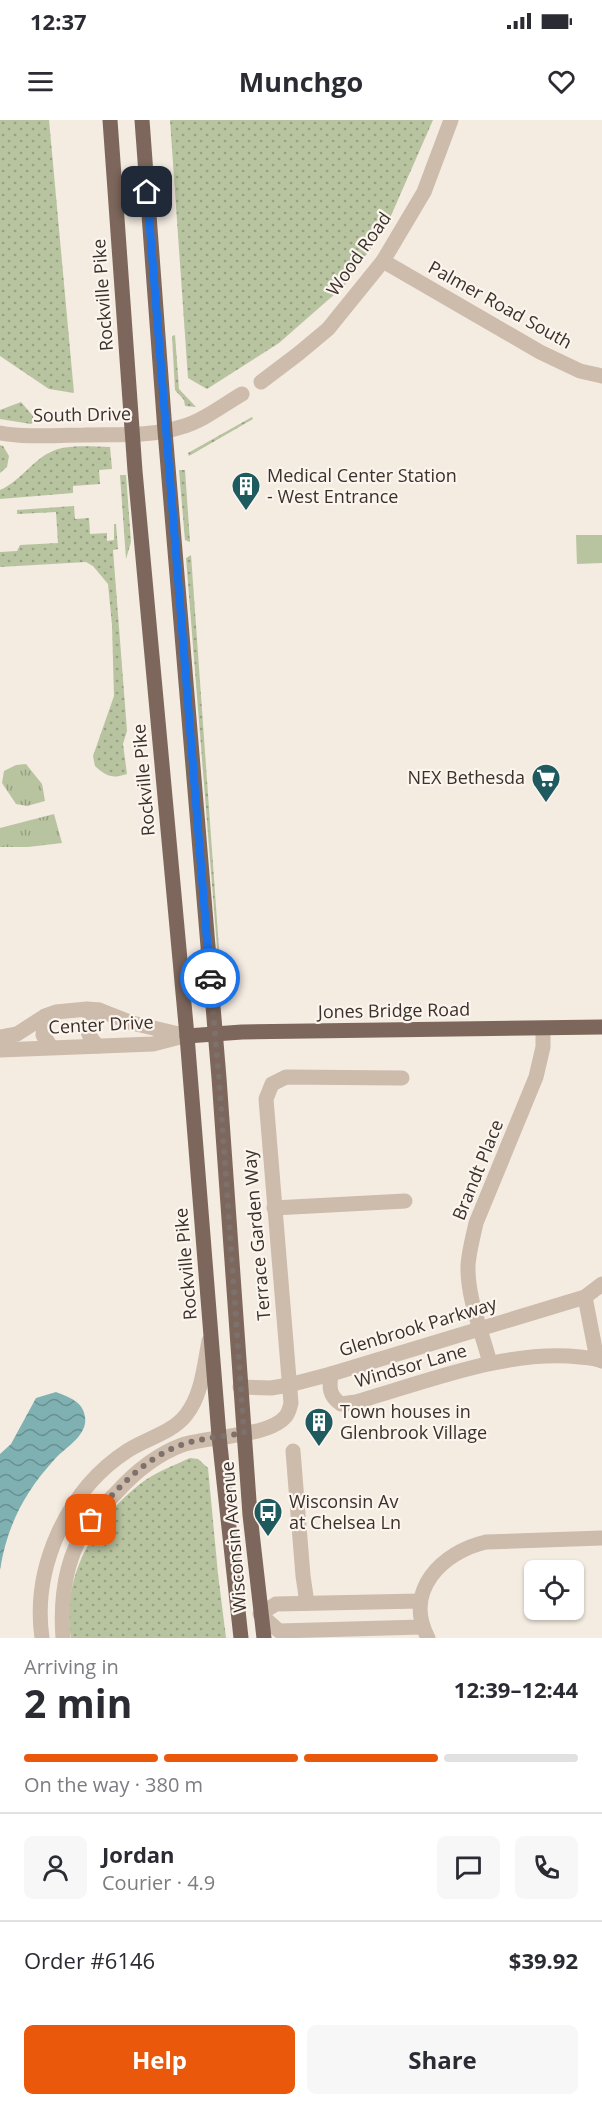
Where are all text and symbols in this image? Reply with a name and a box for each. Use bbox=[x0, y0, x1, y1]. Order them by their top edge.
text: 12:37 bbox=[30, 6, 87, 36]
text: Munchgo bbox=[239, 63, 363, 100]
icon: menu bbox=[24, 65, 57, 98]
icon: heart bbox=[545, 65, 578, 98]
pin bbox=[121, 166, 172, 217]
icon: home bbox=[130, 175, 163, 208]
street label: Wood Road bbox=[321, 207, 396, 300]
street label: Rockville Pike bbox=[86, 238, 118, 352]
street label: Palmer Road South bbox=[424, 255, 577, 354]
street label: South Drive bbox=[33, 401, 131, 427]
place label: Medical Center Station - West Entrance bbox=[267, 463, 457, 508]
building icon: Medical Center Station - West Entrance bbox=[230, 470, 262, 512]
street label: Rockville Pike bbox=[126, 723, 160, 837]
supermarket icon: NEX Bethesda bbox=[530, 762, 562, 804]
place label: NEX Bethesda bbox=[407, 765, 525, 789]
courier bbox=[180, 948, 240, 1008]
icon: car bbox=[194, 962, 227, 995]
street label: Jones Bridge Road bbox=[316, 997, 470, 1023]
street label: Center Drive bbox=[48, 1009, 154, 1039]
street label: Brandt Place bbox=[446, 1116, 508, 1223]
street label: Terrace Garden Way bbox=[237, 1148, 275, 1321]
street label: Rockville Pike bbox=[168, 1207, 202, 1321]
street label: Glenbrook Parkway bbox=[336, 1290, 500, 1361]
street label: Windsor Lane bbox=[352, 1338, 469, 1392]
place label: Town houses in Glenbrook Village bbox=[340, 1399, 487, 1444]
building icon: Town houses in Glenbrook Village bbox=[303, 1406, 335, 1448]
street label: Wisconsin Avenue bbox=[214, 1460, 252, 1614]
place label: Wisconsin Av at Chelsea Ln bbox=[289, 1489, 401, 1534]
pin bbox=[65, 1494, 116, 1545]
bus stop icon: Wisconsin Av at Chelsea Ln bbox=[252, 1496, 284, 1538]
icon: bag bbox=[74, 1503, 107, 1536]
map controls bbox=[524, 1560, 584, 1620]
button: locate bbox=[524, 1560, 584, 1620]
text: Arriving in bbox=[24, 1653, 119, 1680]
text: 12:39–12:44 bbox=[454, 1674, 578, 1704]
text: 2 min bbox=[24, 1676, 132, 1729]
text: On the way · 380 m bbox=[24, 1771, 203, 1798]
button: person bbox=[24, 1836, 87, 1899]
button: chat bbox=[437, 1836, 500, 1899]
button: phone bbox=[515, 1836, 578, 1899]
text: Jordan bbox=[102, 1839, 175, 1869]
text: Courier · 4.9 bbox=[102, 1869, 215, 1896]
text: Order #6146 bbox=[24, 1945, 155, 1975]
text: $39.92 bbox=[509, 1945, 578, 1975]
button: Help bbox=[24, 2025, 295, 2094]
button: Share bbox=[307, 2025, 578, 2094]

